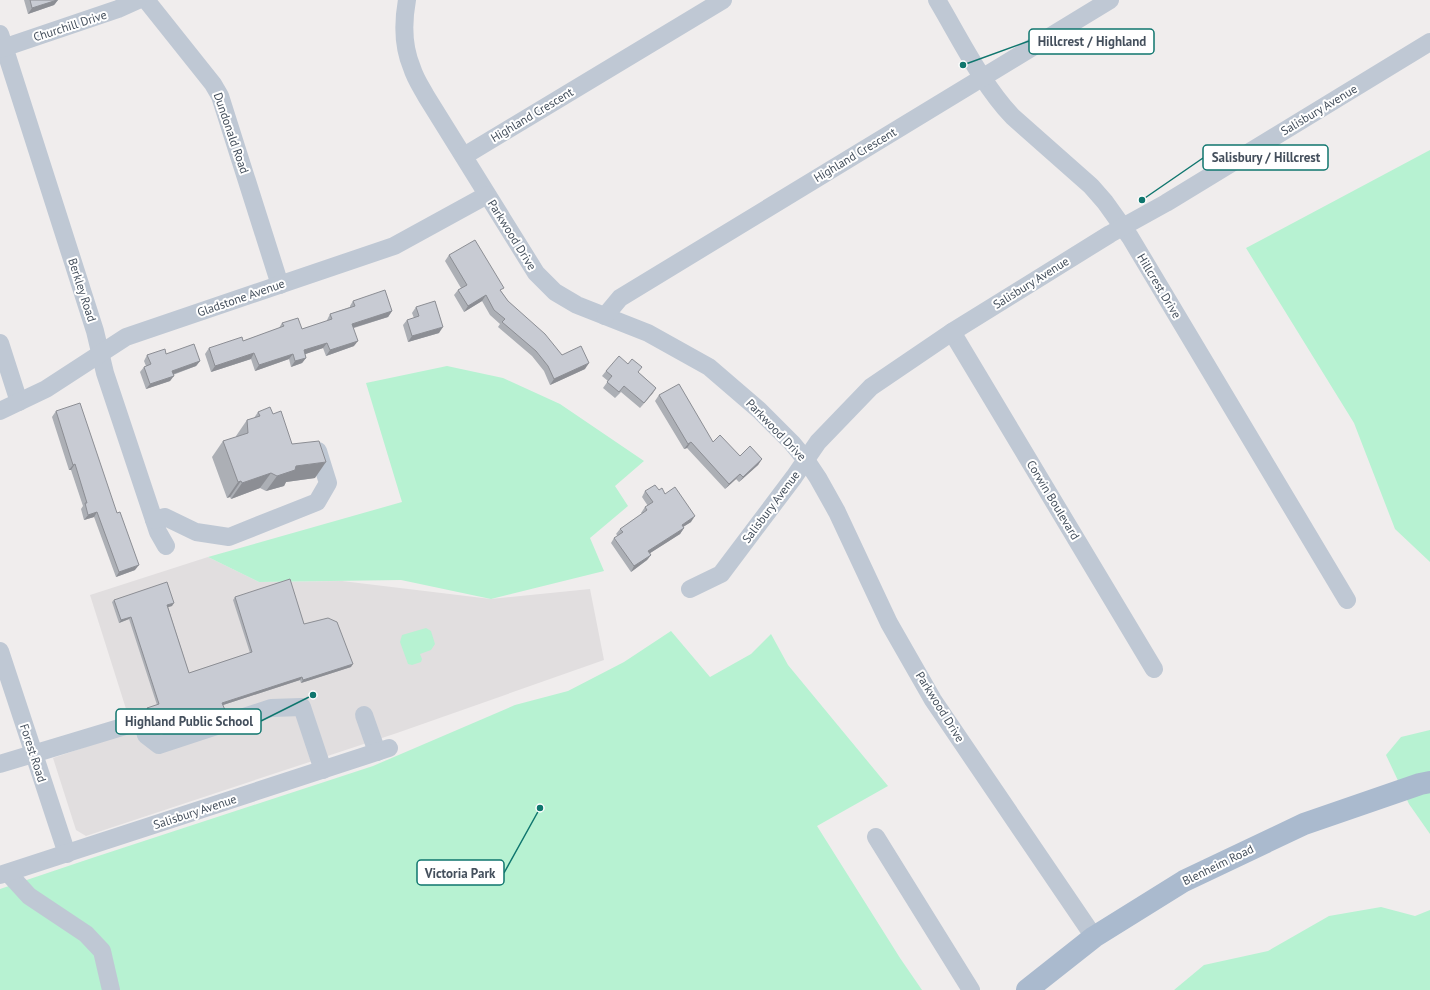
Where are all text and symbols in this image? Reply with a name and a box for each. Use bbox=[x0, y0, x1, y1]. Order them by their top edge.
street label: Churchill Drive bbox=[31, 7, 108, 44]
callout: Hillcrest / Highland bbox=[1029, 29, 1154, 54]
text: Hillcrest / Highland bbox=[1038, 33, 1146, 50]
street label: Salisbury Avenue bbox=[1278, 81, 1360, 138]
street label: Highland Crescent bbox=[488, 84, 576, 145]
street label: Dundonald Road bbox=[211, 90, 252, 175]
street label: Highland Crescent bbox=[811, 124, 899, 185]
callout: Salisbury / Hillcrest bbox=[1203, 145, 1328, 170]
text: Salisbury / Hillcrest bbox=[1212, 149, 1321, 166]
street label: Parkwood Drive bbox=[485, 197, 540, 273]
street label: Hillcrest Drive bbox=[1134, 251, 1185, 321]
street label: Salisbury Avenue bbox=[990, 253, 1071, 312]
street label: Berkley Road bbox=[65, 256, 100, 324]
street label: Gladstone Avenue bbox=[195, 276, 287, 320]
street label: Parkwood Drive bbox=[743, 396, 810, 464]
street label: Corwin Boulevard bbox=[1024, 457, 1083, 542]
street label: Salisbury Avenue bbox=[739, 468, 803, 546]
street label: Parkwood Drive bbox=[913, 669, 968, 745]
callout: Highland Public School bbox=[116, 709, 261, 734]
text: Highland Public School bbox=[125, 713, 253, 730]
street label: Forest Road bbox=[17, 722, 50, 784]
street label: Salisbury Avenue bbox=[151, 791, 238, 832]
street label: Blenheim Road bbox=[1180, 841, 1256, 888]
callout: Victoria Park bbox=[417, 860, 504, 885]
text: Victoria Park bbox=[424, 865, 496, 882]

